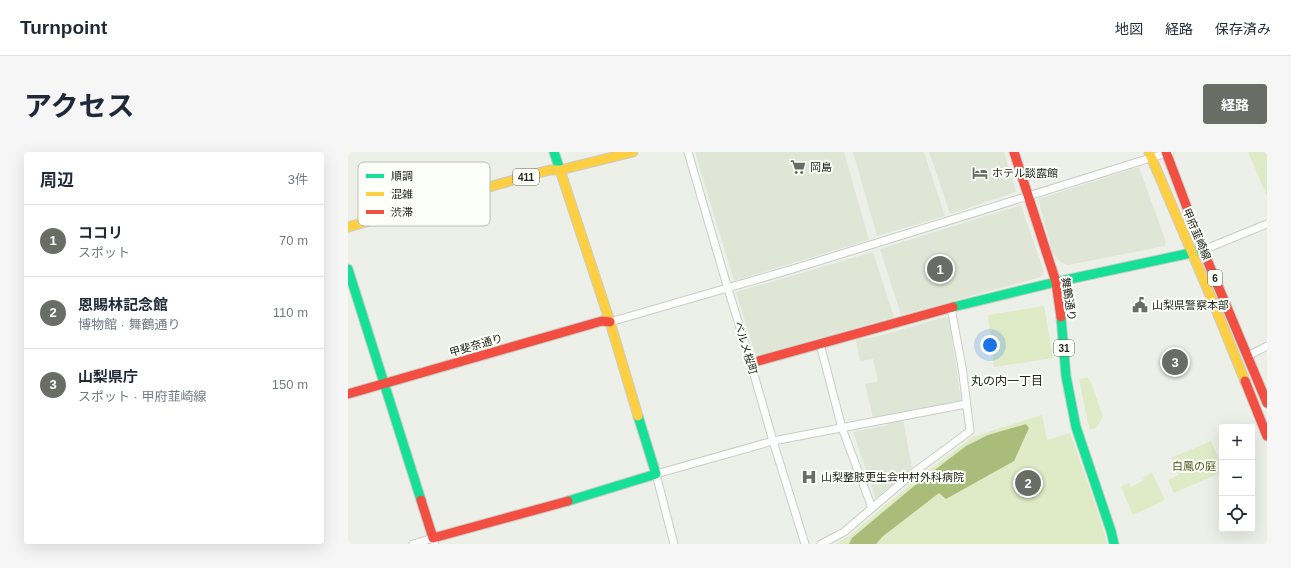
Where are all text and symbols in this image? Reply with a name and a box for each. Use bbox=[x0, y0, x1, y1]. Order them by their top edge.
text: Turnpoint bbox=[20, 17, 107, 38]
text: 地図 bbox=[1115, 21, 1143, 37]
text: 経路 bbox=[1165, 21, 1193, 37]
text: 保存済み bbox=[1215, 21, 1271, 37]
button: 経路 bbox=[1203, 84, 1267, 124]
text: アクセス bbox=[24, 91, 135, 122]
supermarket icon: 岡島 bbox=[789, 158, 807, 176]
place label: 岡島 bbox=[810, 161, 832, 173]
legend bbox=[358, 162, 490, 226]
hotel icon: ホテル談露館 bbox=[971, 164, 989, 182]
place label: ホテル談露館 bbox=[992, 167, 1058, 179]
road number: 411 bbox=[513, 169, 539, 185]
text: 順調 bbox=[391, 170, 413, 182]
text: 周辺 bbox=[40, 171, 74, 190]
text: 3件 bbox=[288, 172, 308, 187]
text: 混雑 bbox=[391, 188, 413, 200]
text: 渋滞 bbox=[391, 206, 413, 218]
street label: 甲府韮崎線 bbox=[1181, 206, 1213, 262]
text: ココリ bbox=[78, 224, 123, 241]
text: 1 bbox=[49, 233, 57, 248]
text: 70 m bbox=[279, 233, 308, 248]
text: スポット bbox=[78, 245, 130, 260]
pin: 1 bbox=[927, 254, 953, 284]
road number: 6 bbox=[1208, 270, 1222, 286]
street label: 舞鶴通り bbox=[1060, 276, 1078, 322]
text: 恩賜林記念館 bbox=[78, 296, 168, 313]
public building icon: 山梨県警察本部 bbox=[1131, 296, 1149, 314]
place label: 山梨県警察本部 bbox=[1152, 299, 1229, 311]
text: 2 bbox=[49, 305, 57, 320]
text: 110 m bbox=[273, 305, 308, 320]
text: 博物館 · 舞鶴通り bbox=[78, 317, 181, 332]
street label: ベルメ桜町 bbox=[732, 320, 760, 376]
street label: 甲斐奈通り bbox=[448, 332, 504, 358]
your location bbox=[980, 335, 1000, 355]
road number: 31 bbox=[1054, 340, 1074, 356]
pin: 3 bbox=[1162, 347, 1188, 377]
text: 山梨県庁 bbox=[78, 368, 138, 385]
district label: 丸の内一丁目 bbox=[971, 374, 1043, 388]
text: 3 bbox=[49, 377, 57, 392]
text: 150 m bbox=[272, 377, 308, 392]
text: スポット · 甲府韮崎線 bbox=[78, 389, 207, 404]
map controls bbox=[1219, 424, 1255, 532]
button: + bbox=[1219, 424, 1255, 460]
park label: 白鳳の庭 bbox=[1172, 460, 1216, 472]
button: − bbox=[1219, 460, 1255, 496]
hospital icon: 山梨整肢更生会中村外科病院 bbox=[800, 468, 818, 486]
pin: 2 bbox=[1015, 468, 1041, 498]
place label: 山梨整肢更生会中村外科病院 bbox=[821, 471, 964, 483]
button: locate bbox=[1219, 496, 1255, 532]

